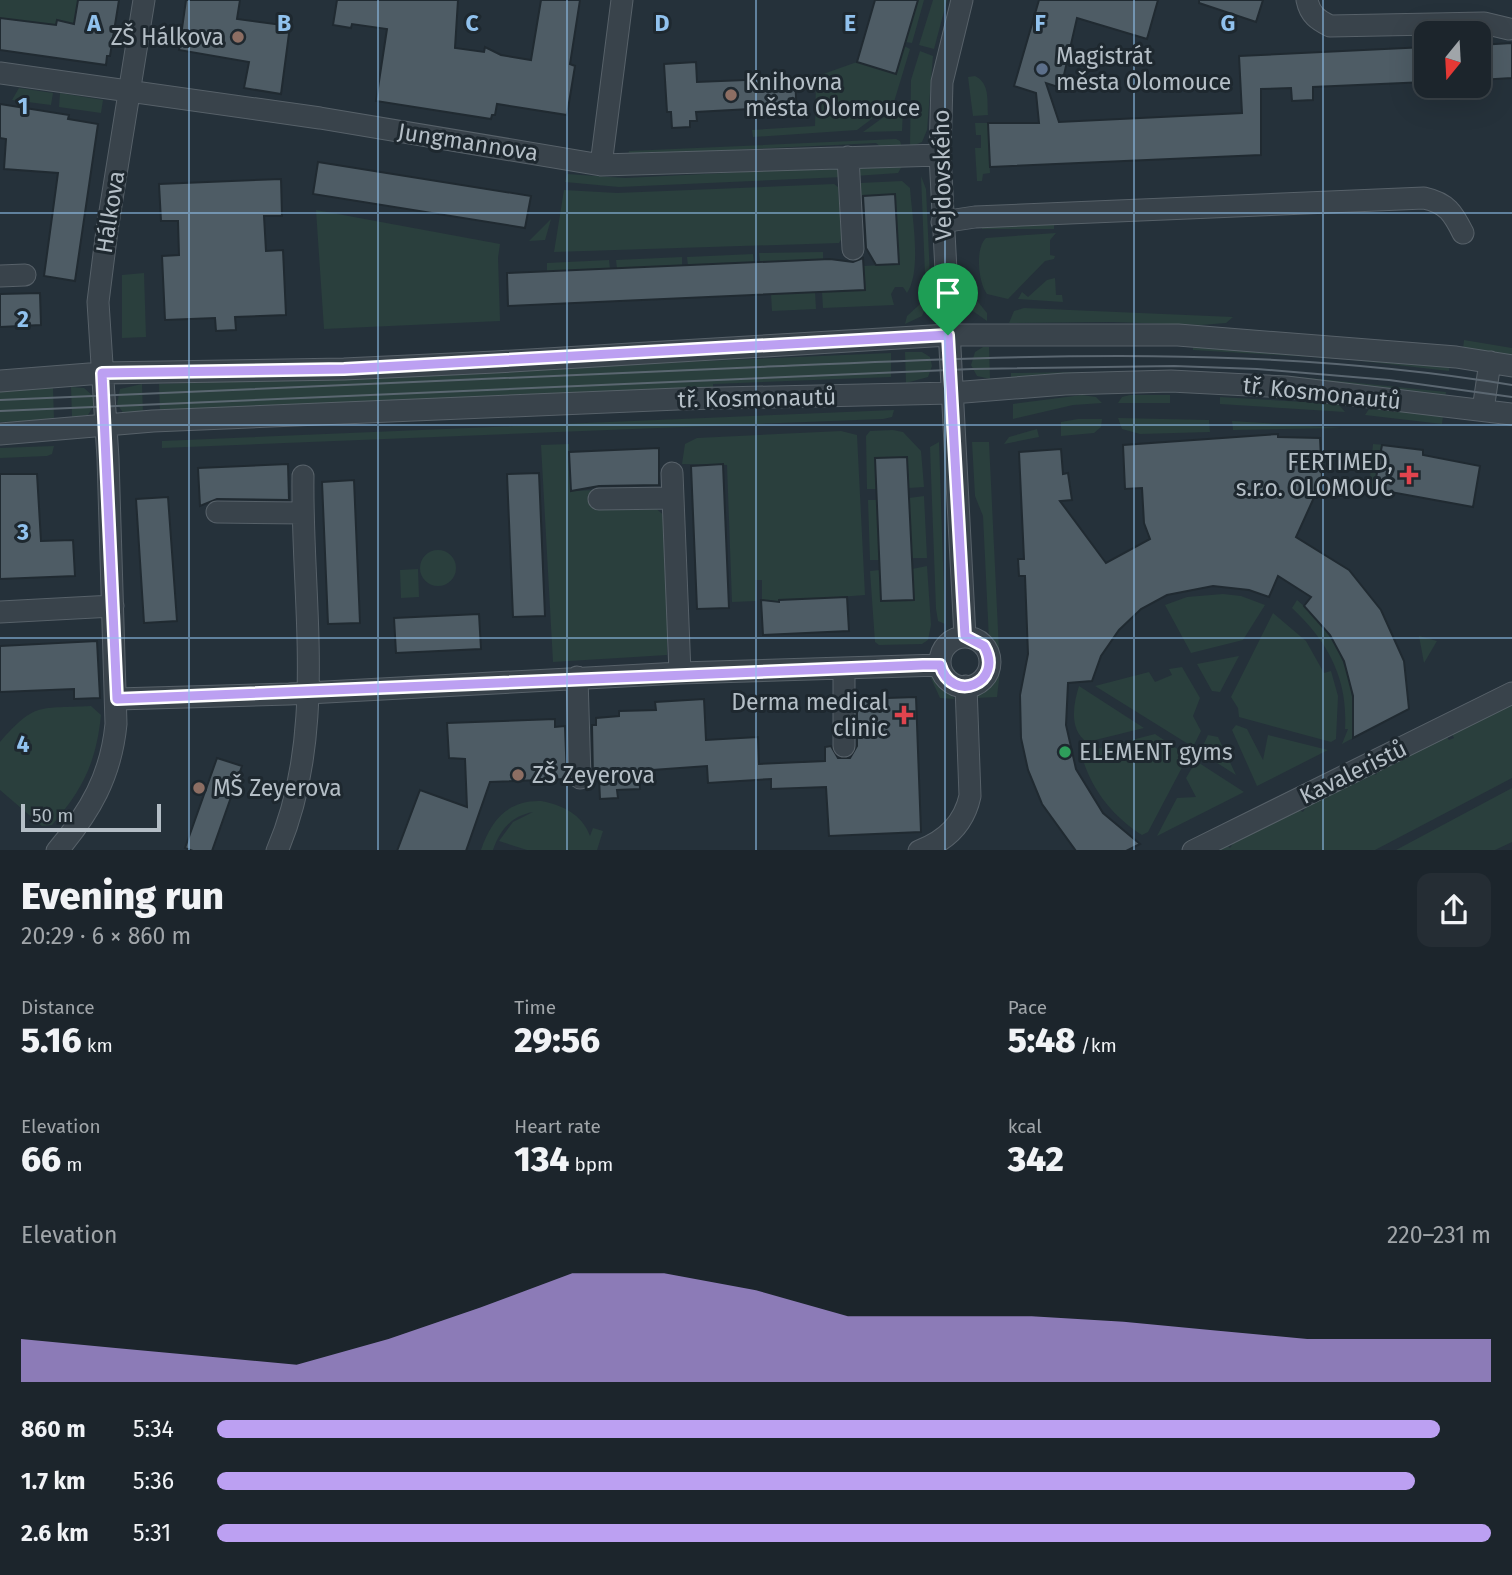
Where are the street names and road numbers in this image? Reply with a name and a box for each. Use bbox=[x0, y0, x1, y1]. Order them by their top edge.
street label: Vejdovského bbox=[927, 109, 957, 241]
street label: Jungmannova bbox=[396, 117, 540, 167]
street label: Hálkova bbox=[90, 169, 130, 255]
street label: tř. Kosmonautů bbox=[1242, 371, 1402, 415]
street label: tř. Kosmonautů bbox=[677, 383, 837, 413]
street label: Kavaleristů bbox=[1295, 734, 1411, 810]

